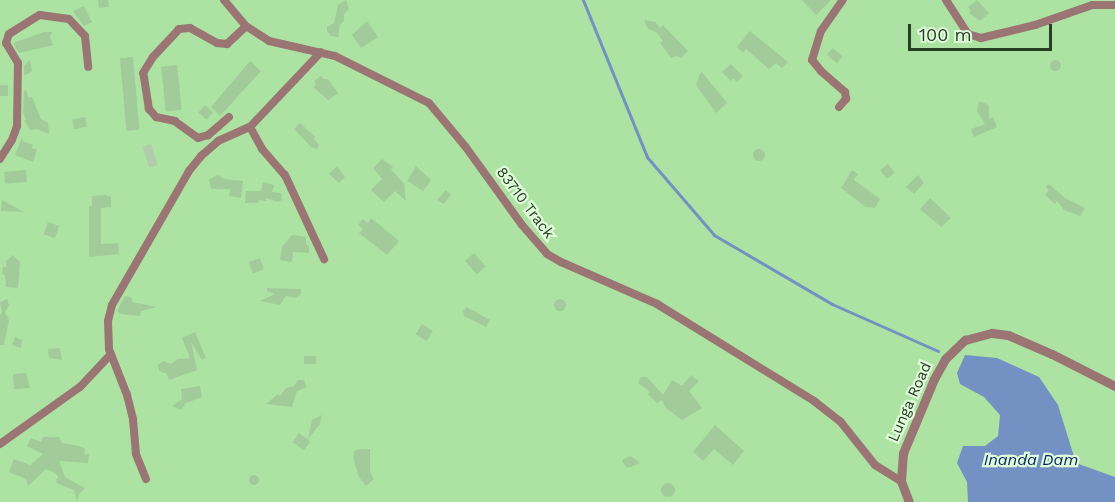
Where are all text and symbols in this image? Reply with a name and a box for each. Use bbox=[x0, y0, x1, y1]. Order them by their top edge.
scale bar bbox=[911, 12, 1055, 50]
text: 100 m bbox=[919, 24, 972, 45]
street label: 83710 Track bbox=[492, 164, 558, 242]
street label: Lunga Road bbox=[884, 359, 936, 445]
water label: Inanda Dam bbox=[984, 450, 1078, 470]

